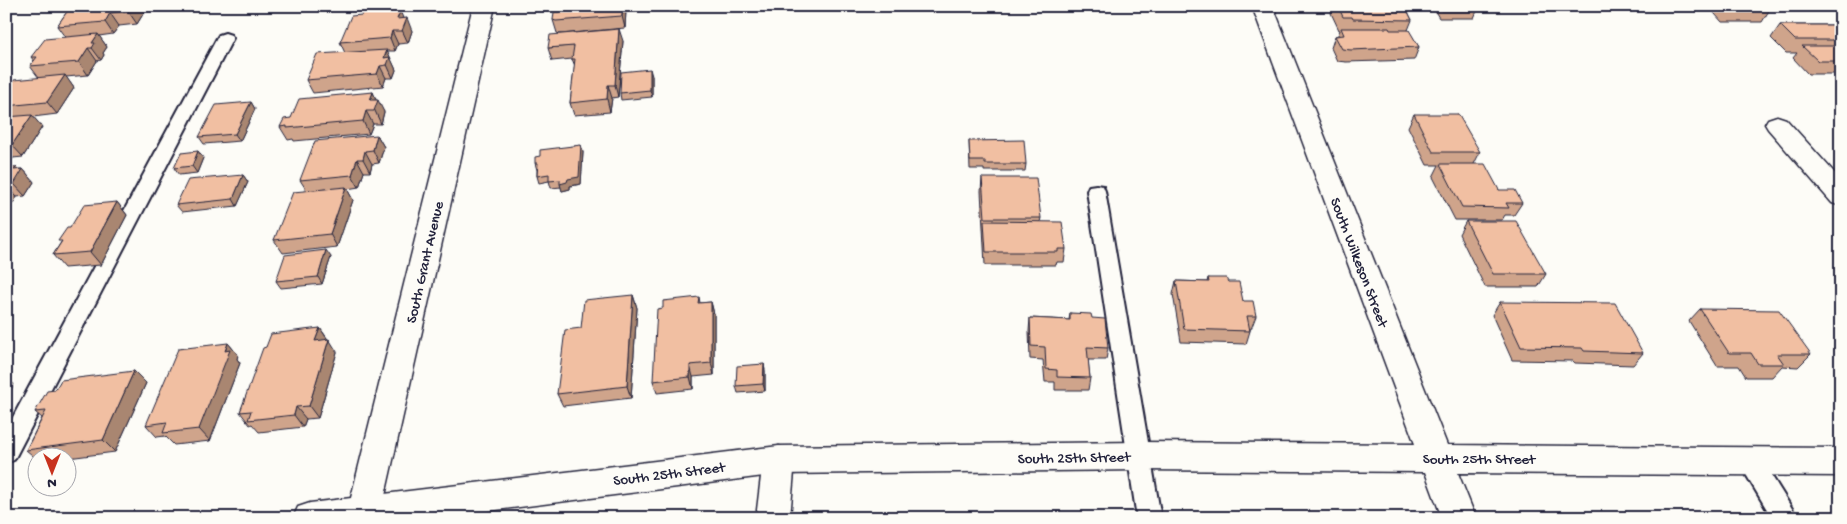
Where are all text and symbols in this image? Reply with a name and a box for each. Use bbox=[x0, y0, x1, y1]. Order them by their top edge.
street label: South Wilkeson Street bbox=[1325, 195, 1392, 332]
street label: South Grant Avenue bbox=[403, 200, 449, 325]
north arrow bbox=[28, 446, 78, 496]
street label: South 25th Street bbox=[1018, 449, 1132, 469]
street label: South 25th Street bbox=[1423, 451, 1537, 469]
street label: South 25th Street bbox=[612, 459, 728, 491]
text: N bbox=[47, 474, 57, 491]

